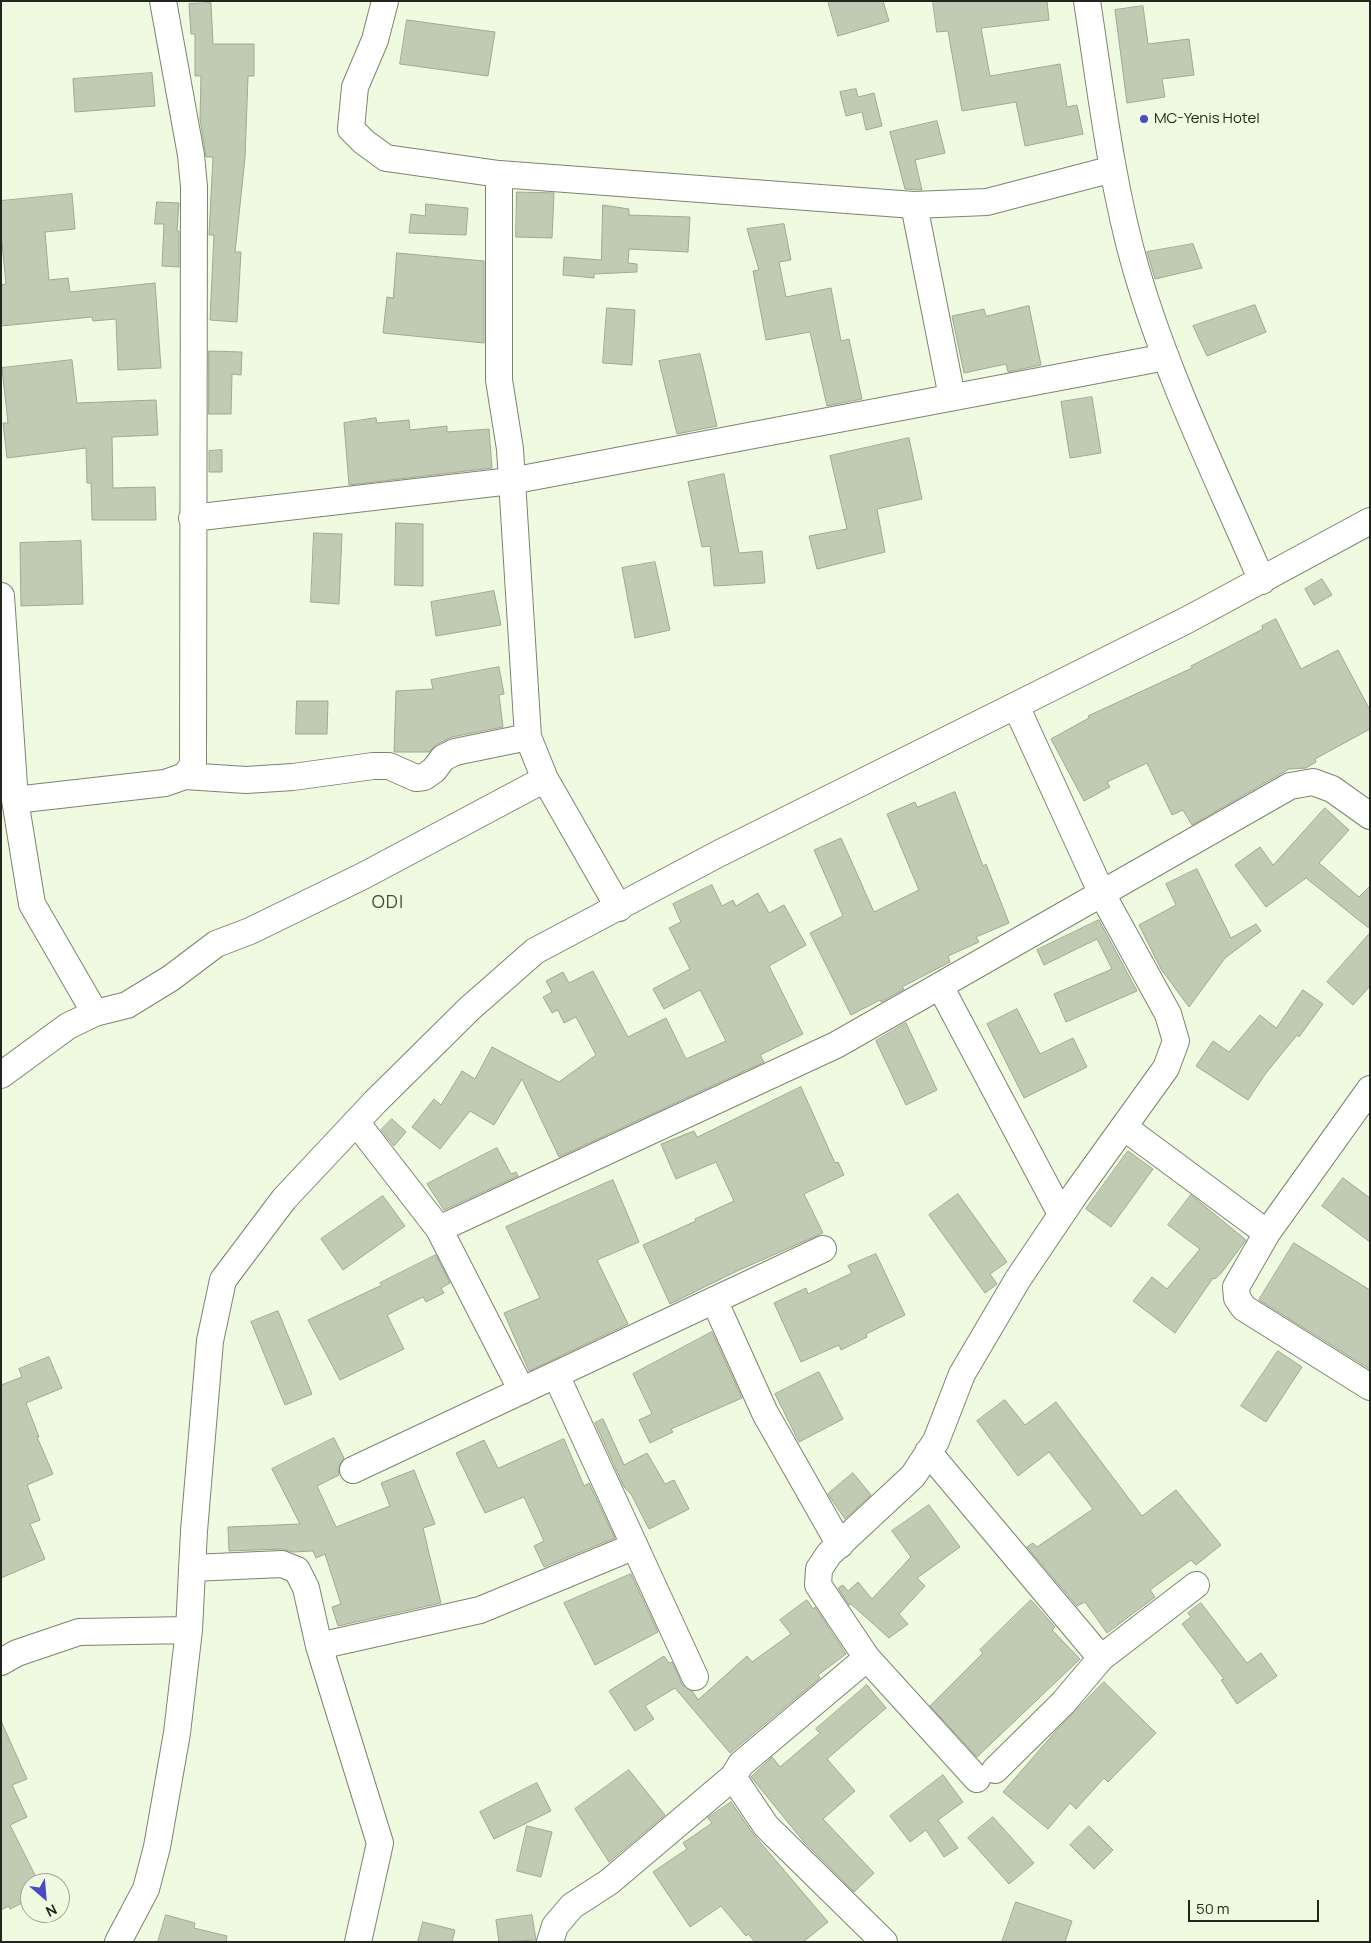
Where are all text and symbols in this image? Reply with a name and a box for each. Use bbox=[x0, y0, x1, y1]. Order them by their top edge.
place label: MC-Yenis Hotel bbox=[1154, 110, 1260, 128]
marker: MC-Yenis Hotel bbox=[1138, 113, 1150, 125]
district label: ODI bbox=[371, 892, 405, 914]
north arrow bbox=[20, 1873, 70, 1923]
scale bar bbox=[1191, 1890, 1322, 1922]
text: 50 m bbox=[1196, 1898, 1230, 1919]
text: N bbox=[43, 1900, 60, 1922]

